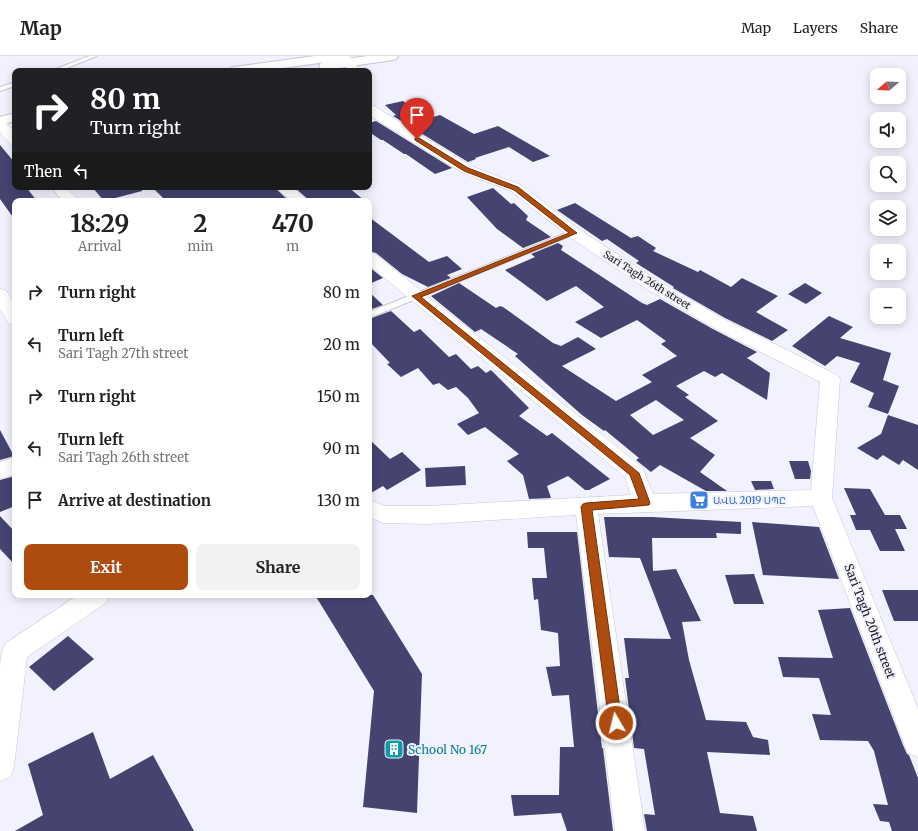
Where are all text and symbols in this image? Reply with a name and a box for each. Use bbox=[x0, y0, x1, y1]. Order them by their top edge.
text: Map bbox=[20, 16, 62, 40]
text: Map bbox=[741, 19, 771, 37]
text: Layers bbox=[793, 19, 838, 37]
text: Share bbox=[860, 19, 898, 37]
north arrow bbox=[870, 68, 906, 104]
map controls bbox=[870, 68, 906, 324]
text: 80 m bbox=[90, 81, 161, 117]
icon: right bbox=[24, 84, 76, 136]
pin bbox=[400, 98, 434, 139]
icon: arrive bbox=[406, 104, 428, 126]
button: sound bbox=[870, 112, 906, 148]
text: Turn right bbox=[90, 116, 181, 139]
button: search bbox=[870, 156, 906, 192]
icon: left bbox=[70, 160, 92, 182]
text: Then bbox=[24, 162, 62, 181]
button: layers bbox=[870, 200, 906, 236]
text: 18:29 bbox=[70, 208, 129, 239]
text: 2 bbox=[193, 208, 207, 239]
text: 470 bbox=[271, 208, 314, 239]
text: Arrival bbox=[78, 238, 121, 255]
text: min bbox=[188, 238, 213, 255]
text: m bbox=[286, 238, 299, 255]
button: + bbox=[870, 244, 906, 280]
street label: Sari Tagh 26th street bbox=[601, 248, 693, 312]
icon: right bbox=[24, 281, 46, 303]
text: Turn right bbox=[58, 283, 136, 302]
text: 80 m bbox=[323, 283, 360, 302]
button: − bbox=[870, 288, 906, 324]
text: Turn left bbox=[58, 326, 124, 345]
icon: left bbox=[24, 333, 46, 355]
text: 20 m bbox=[323, 335, 360, 354]
text: Sari Tagh 27th street bbox=[58, 345, 188, 362]
icon: right bbox=[24, 385, 46, 407]
text: Turn right bbox=[58, 387, 136, 406]
text: 150 m bbox=[317, 387, 360, 406]
text: Turn left bbox=[58, 430, 124, 449]
icon: left bbox=[24, 437, 46, 459]
text: 90 m bbox=[323, 439, 360, 458]
text: Sari Tagh 26th street bbox=[58, 449, 189, 466]
icon: arrive bbox=[24, 489, 46, 511]
supermarket icon: ԱՎԱ 2019 ՍՊԸ bbox=[688, 489, 710, 511]
text: Arrive at destination bbox=[58, 491, 211, 510]
text: 130 m bbox=[317, 491, 360, 510]
place label: ԱՎԱ 2019 ՍՊԸ bbox=[713, 494, 786, 507]
button: Exit bbox=[24, 544, 188, 590]
button: Share bbox=[196, 544, 360, 590]
street label: Sari Tagh 20th street bbox=[841, 562, 899, 681]
position arrow bbox=[595, 702, 637, 744]
building icon: School No 167 bbox=[383, 738, 405, 760]
place label: School No 167 bbox=[408, 742, 487, 757]

